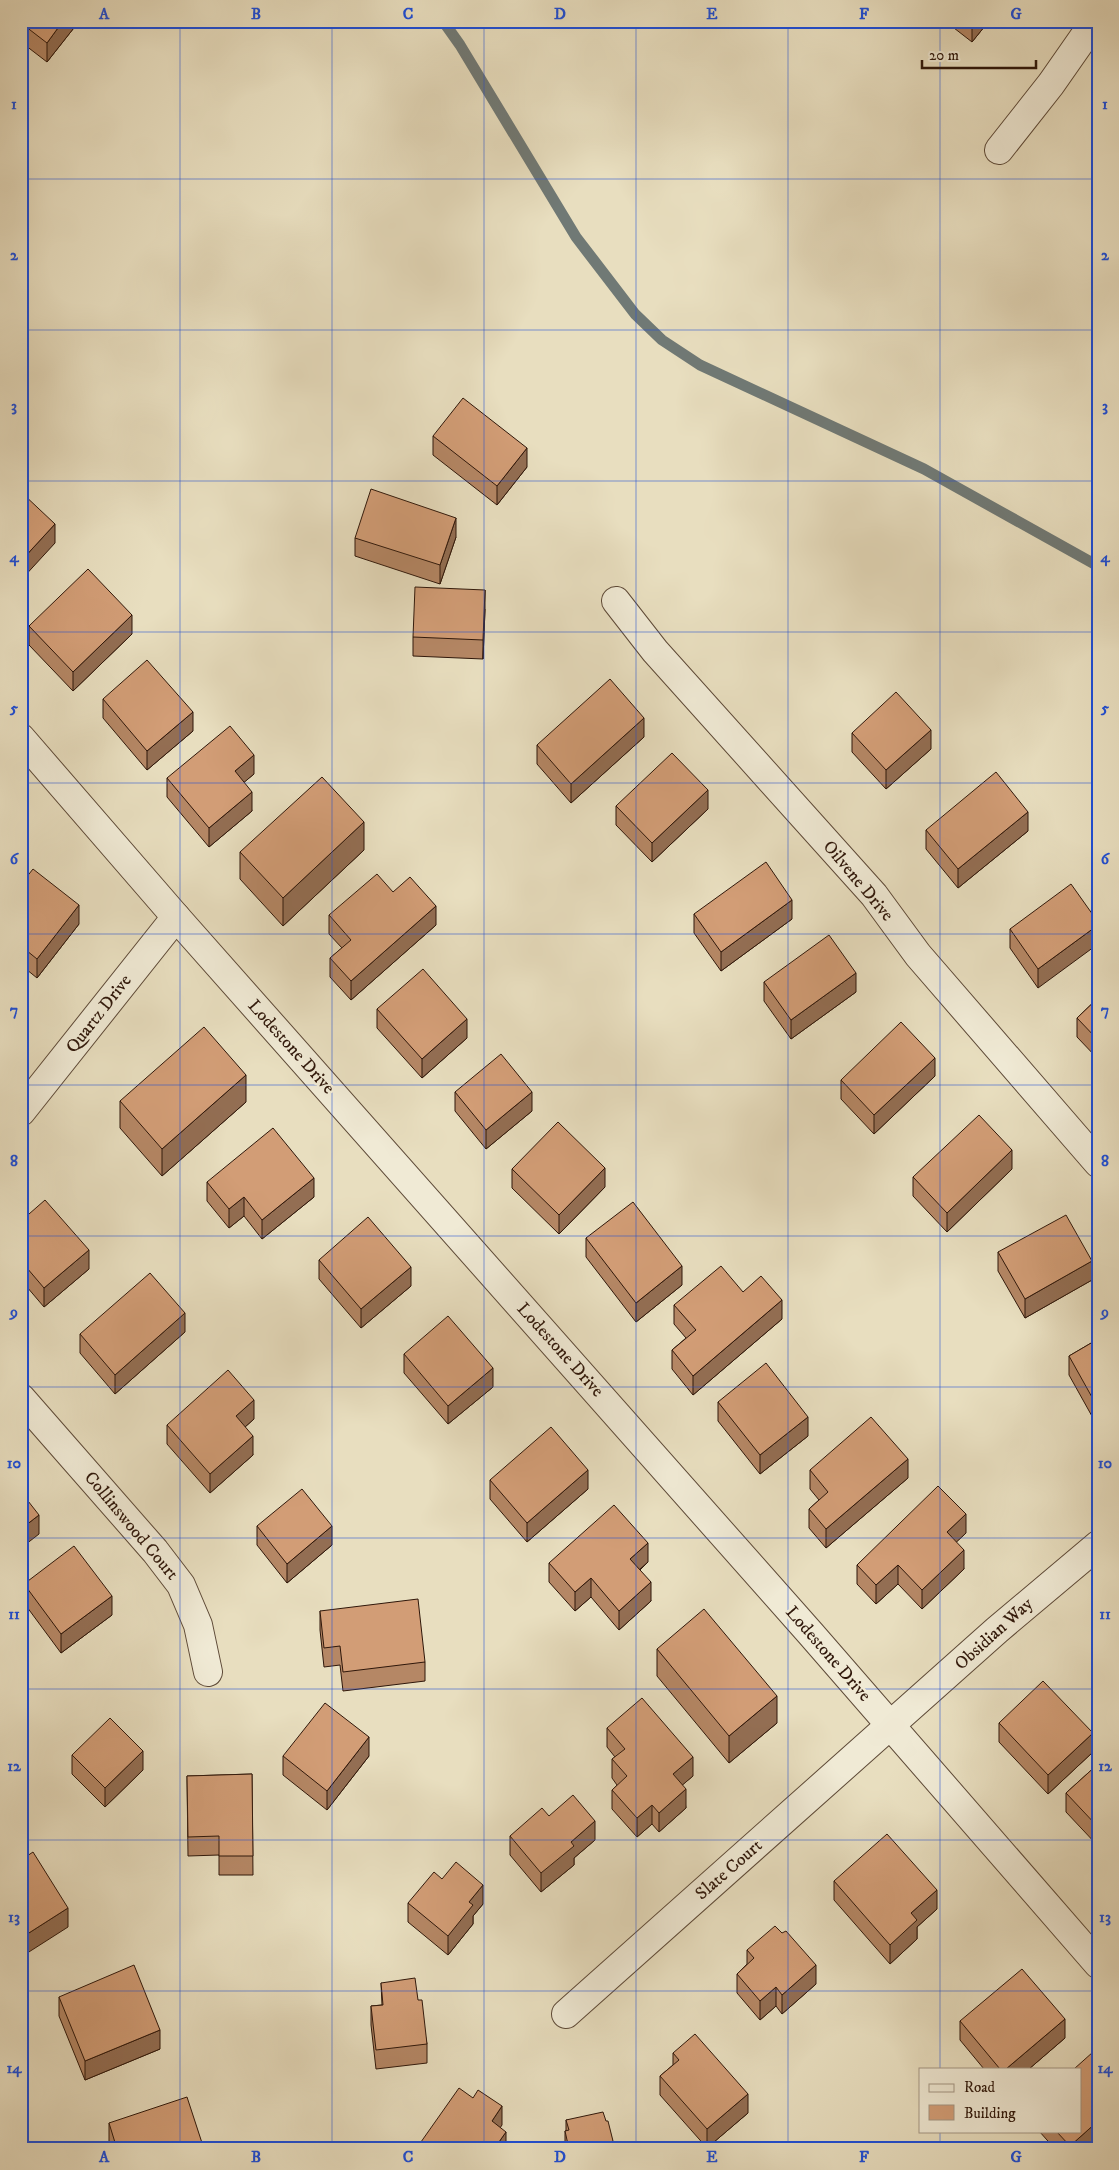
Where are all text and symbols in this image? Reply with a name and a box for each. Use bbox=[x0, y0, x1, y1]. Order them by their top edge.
text: A bbox=[98, 4, 110, 24]
text: B bbox=[251, 4, 261, 24]
text: C bbox=[403, 4, 413, 24]
text: D bbox=[554, 4, 566, 24]
text: E bbox=[706, 4, 718, 24]
text: F bbox=[859, 4, 869, 24]
text: G bbox=[1010, 4, 1022, 24]
scale bar bbox=[922, 38, 1035, 70]
text: 20 m bbox=[929, 46, 959, 65]
text: 1 bbox=[11, 94, 17, 114]
text: 1 bbox=[1102, 94, 1108, 114]
text: 2 bbox=[10, 245, 19, 265]
text: 2 bbox=[1101, 245, 1110, 265]
text: 3 bbox=[11, 396, 17, 416]
text: 3 bbox=[1102, 396, 1108, 416]
text: 4 bbox=[8, 547, 19, 567]
text: 4 bbox=[1099, 547, 1110, 567]
text: 5 bbox=[9, 698, 18, 718]
text: 5 bbox=[1100, 698, 1109, 718]
street label: Oilvene Drive bbox=[818, 836, 898, 926]
text: 6 bbox=[10, 849, 20, 869]
text: 6 bbox=[1101, 849, 1111, 869]
street label: Quartz Drive bbox=[61, 970, 137, 1058]
street label: Lodestone Drive bbox=[243, 995, 339, 1099]
text: 7 bbox=[10, 1000, 18, 1020]
text: 7 bbox=[1101, 1000, 1109, 1020]
text: 8 bbox=[10, 1151, 18, 1171]
text: 8 bbox=[1101, 1151, 1109, 1171]
street label: Lodestone Drive bbox=[512, 1298, 608, 1402]
text: 9 bbox=[9, 1302, 18, 1322]
text: 9 bbox=[1100, 1302, 1109, 1322]
text: 10 bbox=[7, 1453, 22, 1473]
text: 10 bbox=[1098, 1453, 1113, 1473]
street label: Collinswood Court bbox=[79, 1467, 183, 1585]
street label: Obsidian Way bbox=[950, 1593, 1038, 1675]
street label: Lodestone Drive bbox=[781, 1602, 875, 1706]
text: 11 bbox=[8, 1604, 20, 1624]
text: 11 bbox=[1099, 1604, 1111, 1624]
text: 12 bbox=[7, 1756, 22, 1776]
text: 12 bbox=[1098, 1756, 1113, 1776]
street label: Slate Court bbox=[691, 1835, 767, 1905]
text: 13 bbox=[8, 1907, 20, 1927]
text: 13 bbox=[1099, 1907, 1111, 1927]
text: 14 bbox=[6, 2058, 22, 2078]
text: 14 bbox=[1097, 2058, 1113, 2078]
legend bbox=[919, 2068, 1082, 2132]
text: Road bbox=[964, 2078, 996, 2097]
text: Building bbox=[964, 2104, 1016, 2123]
text: A bbox=[98, 2147, 110, 2167]
text: B bbox=[251, 2147, 261, 2167]
text: C bbox=[403, 2147, 413, 2167]
text: D bbox=[554, 2147, 566, 2167]
text: E bbox=[706, 2147, 718, 2167]
text: F bbox=[859, 2147, 869, 2167]
text: G bbox=[1010, 2147, 1022, 2167]

